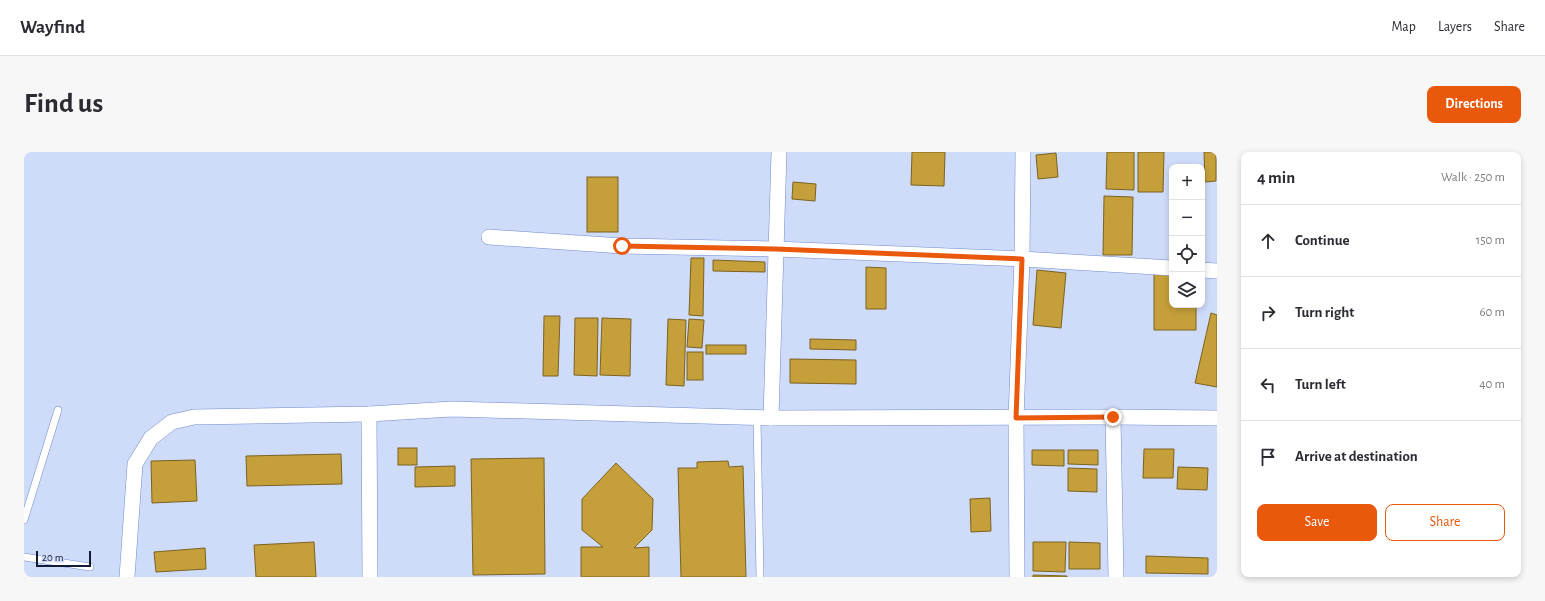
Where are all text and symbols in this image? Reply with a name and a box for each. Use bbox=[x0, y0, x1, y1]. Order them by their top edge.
text: Wayfind bbox=[20, 18, 85, 37]
text: Map bbox=[1391, 20, 1416, 34]
text: Layers bbox=[1438, 20, 1472, 34]
text: Share bbox=[1494, 20, 1525, 34]
button: Directions bbox=[1427, 86, 1521, 123]
text: Find us bbox=[24, 90, 103, 118]
map controls bbox=[1169, 164, 1205, 308]
button: + bbox=[1169, 164, 1205, 200]
text: 4 min bbox=[1257, 169, 1295, 186]
text: Walk · 250 m bbox=[1441, 171, 1505, 184]
button: − bbox=[1169, 200, 1205, 236]
icon: ahead bbox=[1257, 230, 1279, 252]
text: Continue bbox=[1295, 233, 1350, 248]
text: 150 m bbox=[1476, 234, 1505, 247]
button: locate bbox=[1169, 236, 1205, 272]
route start bbox=[613, 237, 631, 255]
button: layers bbox=[1169, 272, 1205, 308]
icon: right bbox=[1257, 302, 1279, 324]
text: Turn right bbox=[1295, 305, 1354, 320]
text: 60 m bbox=[1479, 306, 1505, 319]
icon: left bbox=[1257, 374, 1279, 396]
text: Turn left bbox=[1295, 377, 1346, 392]
text: 40 m bbox=[1479, 378, 1505, 391]
route end bbox=[1104, 408, 1122, 426]
icon: arrive bbox=[1257, 446, 1279, 468]
text: Arrive at destination bbox=[1295, 449, 1418, 464]
button: Save bbox=[1257, 504, 1377, 541]
button: Share bbox=[1385, 504, 1505, 541]
scale bar bbox=[36, 549, 91, 568]
text: 20 m bbox=[42, 552, 63, 563]

